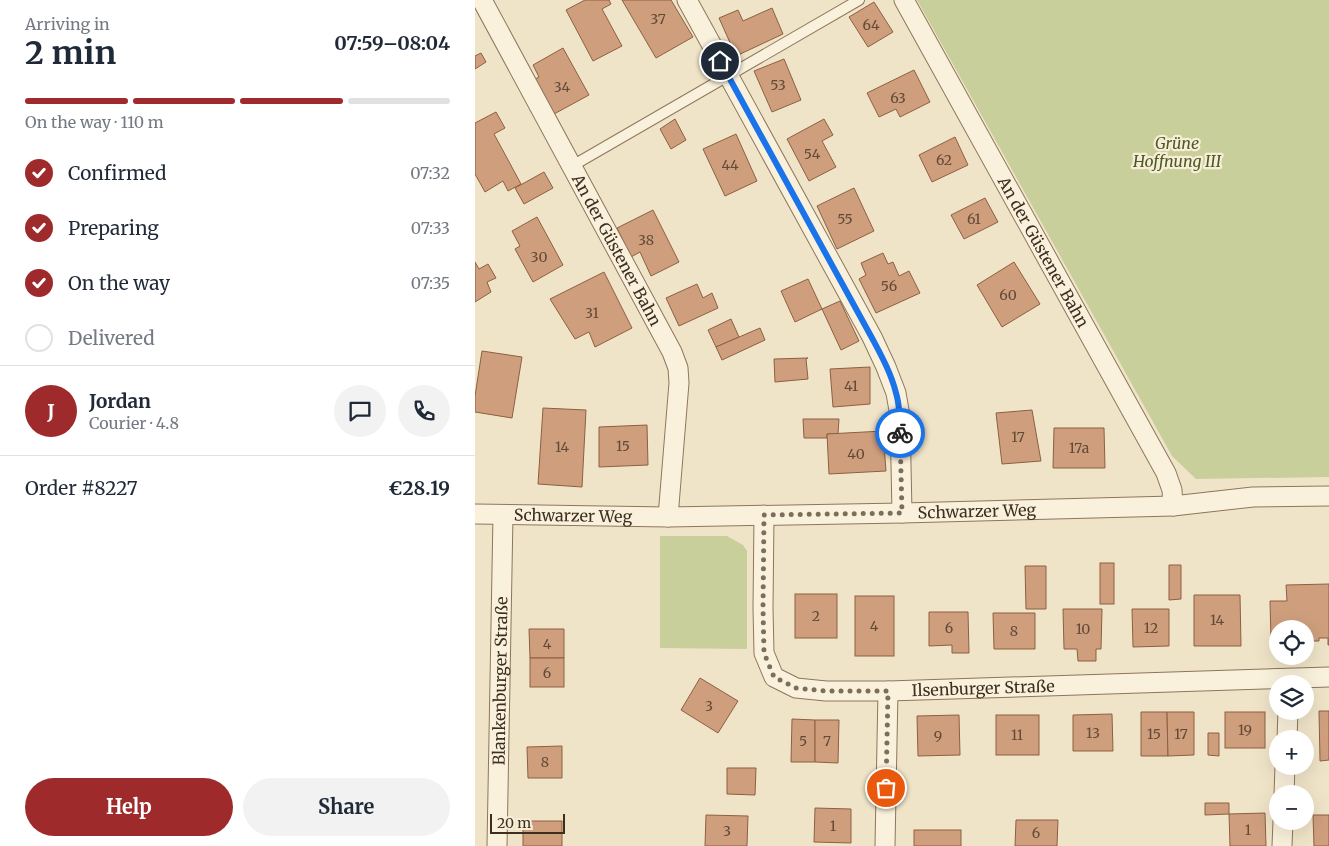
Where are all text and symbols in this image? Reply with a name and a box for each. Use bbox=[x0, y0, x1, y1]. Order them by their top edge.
house number: 37 bbox=[650, 10, 666, 28]
text: Arriving in bbox=[25, 14, 110, 34]
house number: 64 bbox=[862, 16, 880, 34]
text: 07:59–08:04 bbox=[334, 31, 450, 55]
text: 2 min bbox=[25, 33, 116, 73]
pin bbox=[699, 40, 741, 82]
icon: home bbox=[706, 47, 734, 75]
house number: 53 bbox=[770, 76, 786, 94]
house number: 34 bbox=[554, 78, 571, 96]
house number: 63 bbox=[890, 89, 906, 107]
text: On the way · 110 m bbox=[25, 112, 164, 132]
park label: Grüne Hoffnung III bbox=[1132, 133, 1222, 171]
house number: 54 bbox=[804, 145, 821, 163]
house number: 62 bbox=[936, 151, 952, 169]
house number: 44 bbox=[721, 156, 739, 174]
icon: check bbox=[25, 159, 53, 187]
text: Confirmed bbox=[68, 161, 166, 185]
text: 07:32 bbox=[410, 163, 450, 183]
street label: An der Güstener Bahn bbox=[567, 170, 666, 330]
street label: An der Güstener Bahn bbox=[993, 172, 1094, 331]
house number: 55 bbox=[837, 210, 853, 228]
house number: 61 bbox=[967, 210, 981, 228]
icon: check bbox=[25, 214, 53, 242]
text: Preparing bbox=[68, 216, 159, 240]
text: 07:33 bbox=[411, 218, 450, 238]
house number: 38 bbox=[638, 231, 654, 249]
house number: 30 bbox=[531, 248, 547, 266]
icon: check bbox=[25, 269, 53, 297]
text: On the way bbox=[68, 271, 170, 295]
text: 07:35 bbox=[411, 273, 450, 293]
house number: 56 bbox=[881, 277, 897, 295]
house number: 60 bbox=[999, 286, 1017, 304]
house number: 31 bbox=[585, 304, 599, 322]
text: Delivered bbox=[68, 326, 155, 350]
house number: 41 bbox=[844, 377, 858, 395]
button: chat bbox=[334, 385, 386, 437]
button: phone bbox=[398, 385, 450, 437]
text: Jordan bbox=[89, 389, 151, 413]
text: J bbox=[47, 399, 55, 423]
courier bbox=[875, 408, 925, 458]
text: Courier · 4.8 bbox=[89, 413, 179, 433]
icon: bike bbox=[886, 419, 914, 447]
house number: 17 bbox=[1011, 428, 1025, 446]
house number: 15 bbox=[616, 437, 630, 455]
house number: 14 bbox=[555, 438, 569, 456]
house number: 17a bbox=[1069, 439, 1090, 457]
house number: 40 bbox=[847, 445, 865, 463]
text: Order #8227 bbox=[25, 476, 138, 500]
text: €28.19 bbox=[388, 476, 450, 500]
street label: Schwarzer Weg bbox=[917, 500, 1037, 523]
street label: Schwarzer Weg bbox=[514, 505, 633, 526]
street label: Blankenburger Straße bbox=[488, 596, 512, 766]
house number: 2 bbox=[812, 607, 820, 625]
house number: 14 bbox=[1210, 611, 1224, 629]
house number: 4 bbox=[870, 617, 879, 635]
house number: 6 bbox=[945, 619, 953, 637]
house number: 12 bbox=[1144, 619, 1158, 637]
house number: 10 bbox=[1076, 620, 1090, 638]
map controls bbox=[1269, 620, 1314, 830]
button: locate bbox=[1269, 620, 1314, 665]
house number: 8 bbox=[1010, 622, 1018, 640]
house number: 4 bbox=[543, 635, 552, 653]
house number: 6 bbox=[543, 664, 551, 682]
button: layers bbox=[1269, 675, 1314, 720]
street label: Ilsenburger Straße bbox=[911, 676, 1055, 700]
house number: 3 bbox=[705, 697, 713, 715]
house number: 19 bbox=[1238, 721, 1252, 739]
house number: 13 bbox=[1086, 724, 1100, 742]
house number: 15 bbox=[1147, 725, 1161, 743]
house number: 17 bbox=[1174, 725, 1188, 743]
house number: 11 bbox=[1011, 726, 1023, 744]
house number: 9 bbox=[934, 727, 942, 745]
button: + bbox=[1269, 730, 1314, 775]
house number: 5 bbox=[799, 732, 807, 750]
house number: 7 bbox=[823, 732, 831, 750]
house number: 8 bbox=[541, 753, 549, 771]
pin bbox=[865, 767, 907, 809]
icon: bag bbox=[872, 774, 900, 802]
button: Help bbox=[25, 778, 233, 836]
button: Share bbox=[243, 778, 450, 836]
button: − bbox=[1269, 785, 1314, 830]
scale bar bbox=[490, 811, 565, 834]
text: 20 m bbox=[497, 814, 531, 832]
house number: 1 bbox=[830, 817, 836, 835]
house number: 1 bbox=[1245, 821, 1251, 839]
house number: 3 bbox=[723, 822, 731, 840]
house number: 6 bbox=[1032, 824, 1040, 842]

